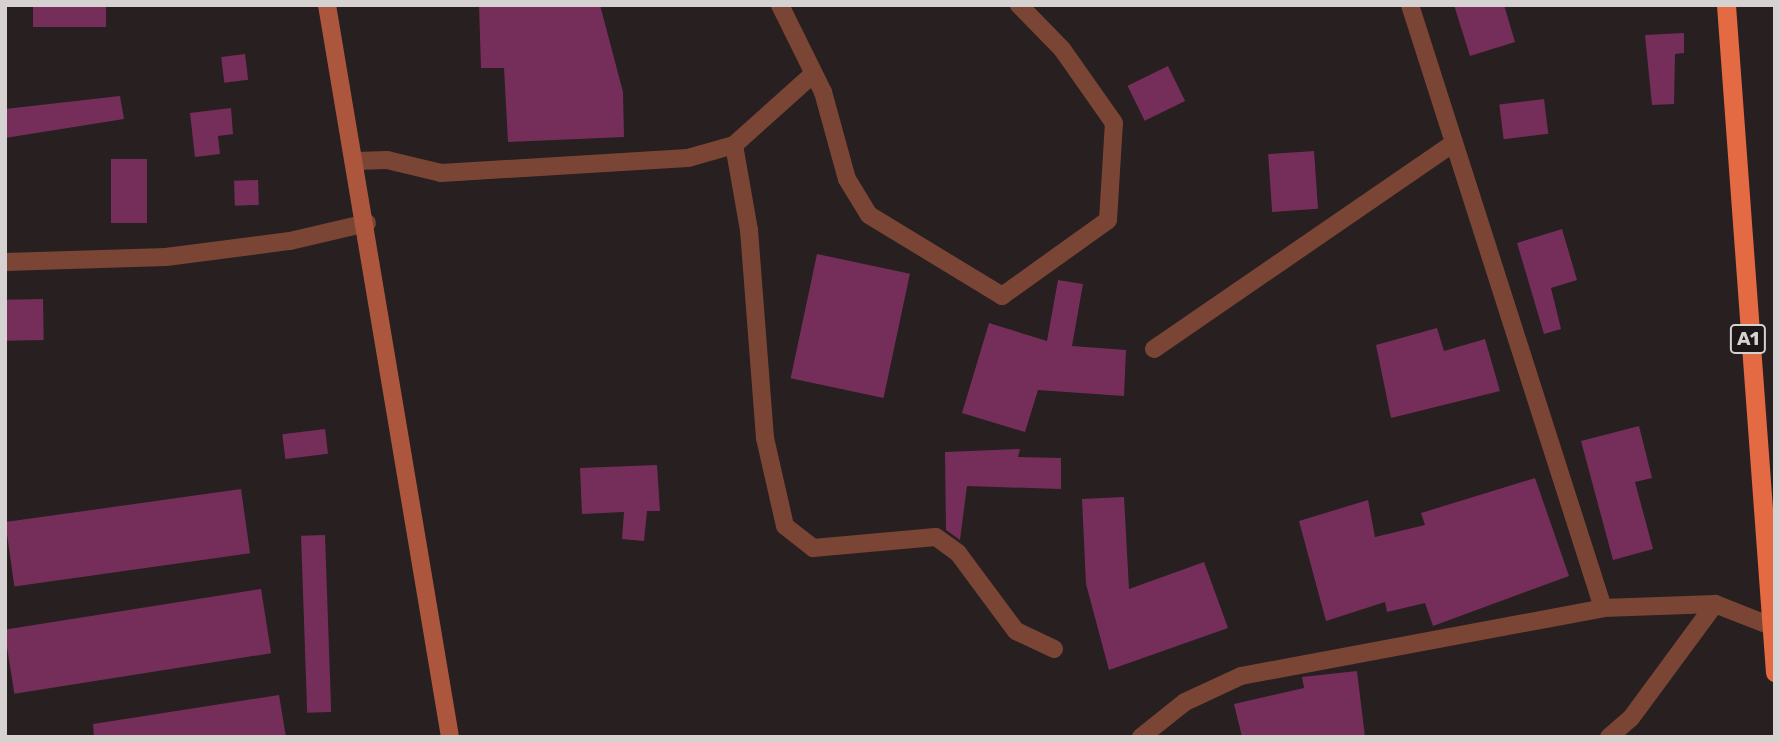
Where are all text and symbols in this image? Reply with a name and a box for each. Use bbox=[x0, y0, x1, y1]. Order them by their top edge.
road number: A1 bbox=[1729, 324, 1767, 354]

